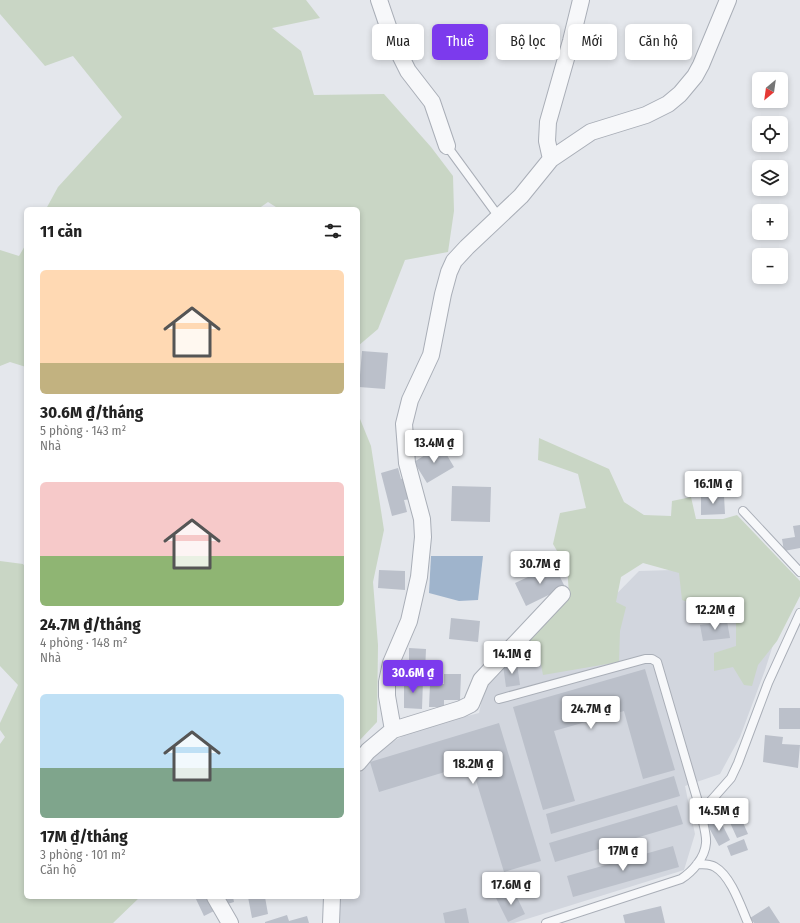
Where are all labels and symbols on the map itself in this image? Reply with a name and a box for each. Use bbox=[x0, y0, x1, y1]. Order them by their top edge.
north arrow bbox=[752, 72, 788, 108]
pin: 13.4M ₫ bbox=[397, 430, 471, 464]
pin: 16.1M ₫ bbox=[676, 471, 750, 505]
pin: 30.7M ₫ bbox=[503, 551, 577, 585]
pin: 12.2M ₫ bbox=[678, 597, 752, 631]
pin: 14.1M ₫ bbox=[475, 641, 549, 675]
pin: 30.6M ₫ bbox=[376, 660, 450, 694]
pin: 24.7M ₫ bbox=[554, 696, 628, 730]
pin: 18.2M ₫ bbox=[436, 751, 510, 785]
pin: 14.5M ₫ bbox=[682, 798, 756, 832]
pin: 17M ₫ bbox=[595, 838, 651, 872]
pin: 17.6M ₫ bbox=[474, 872, 548, 906]

